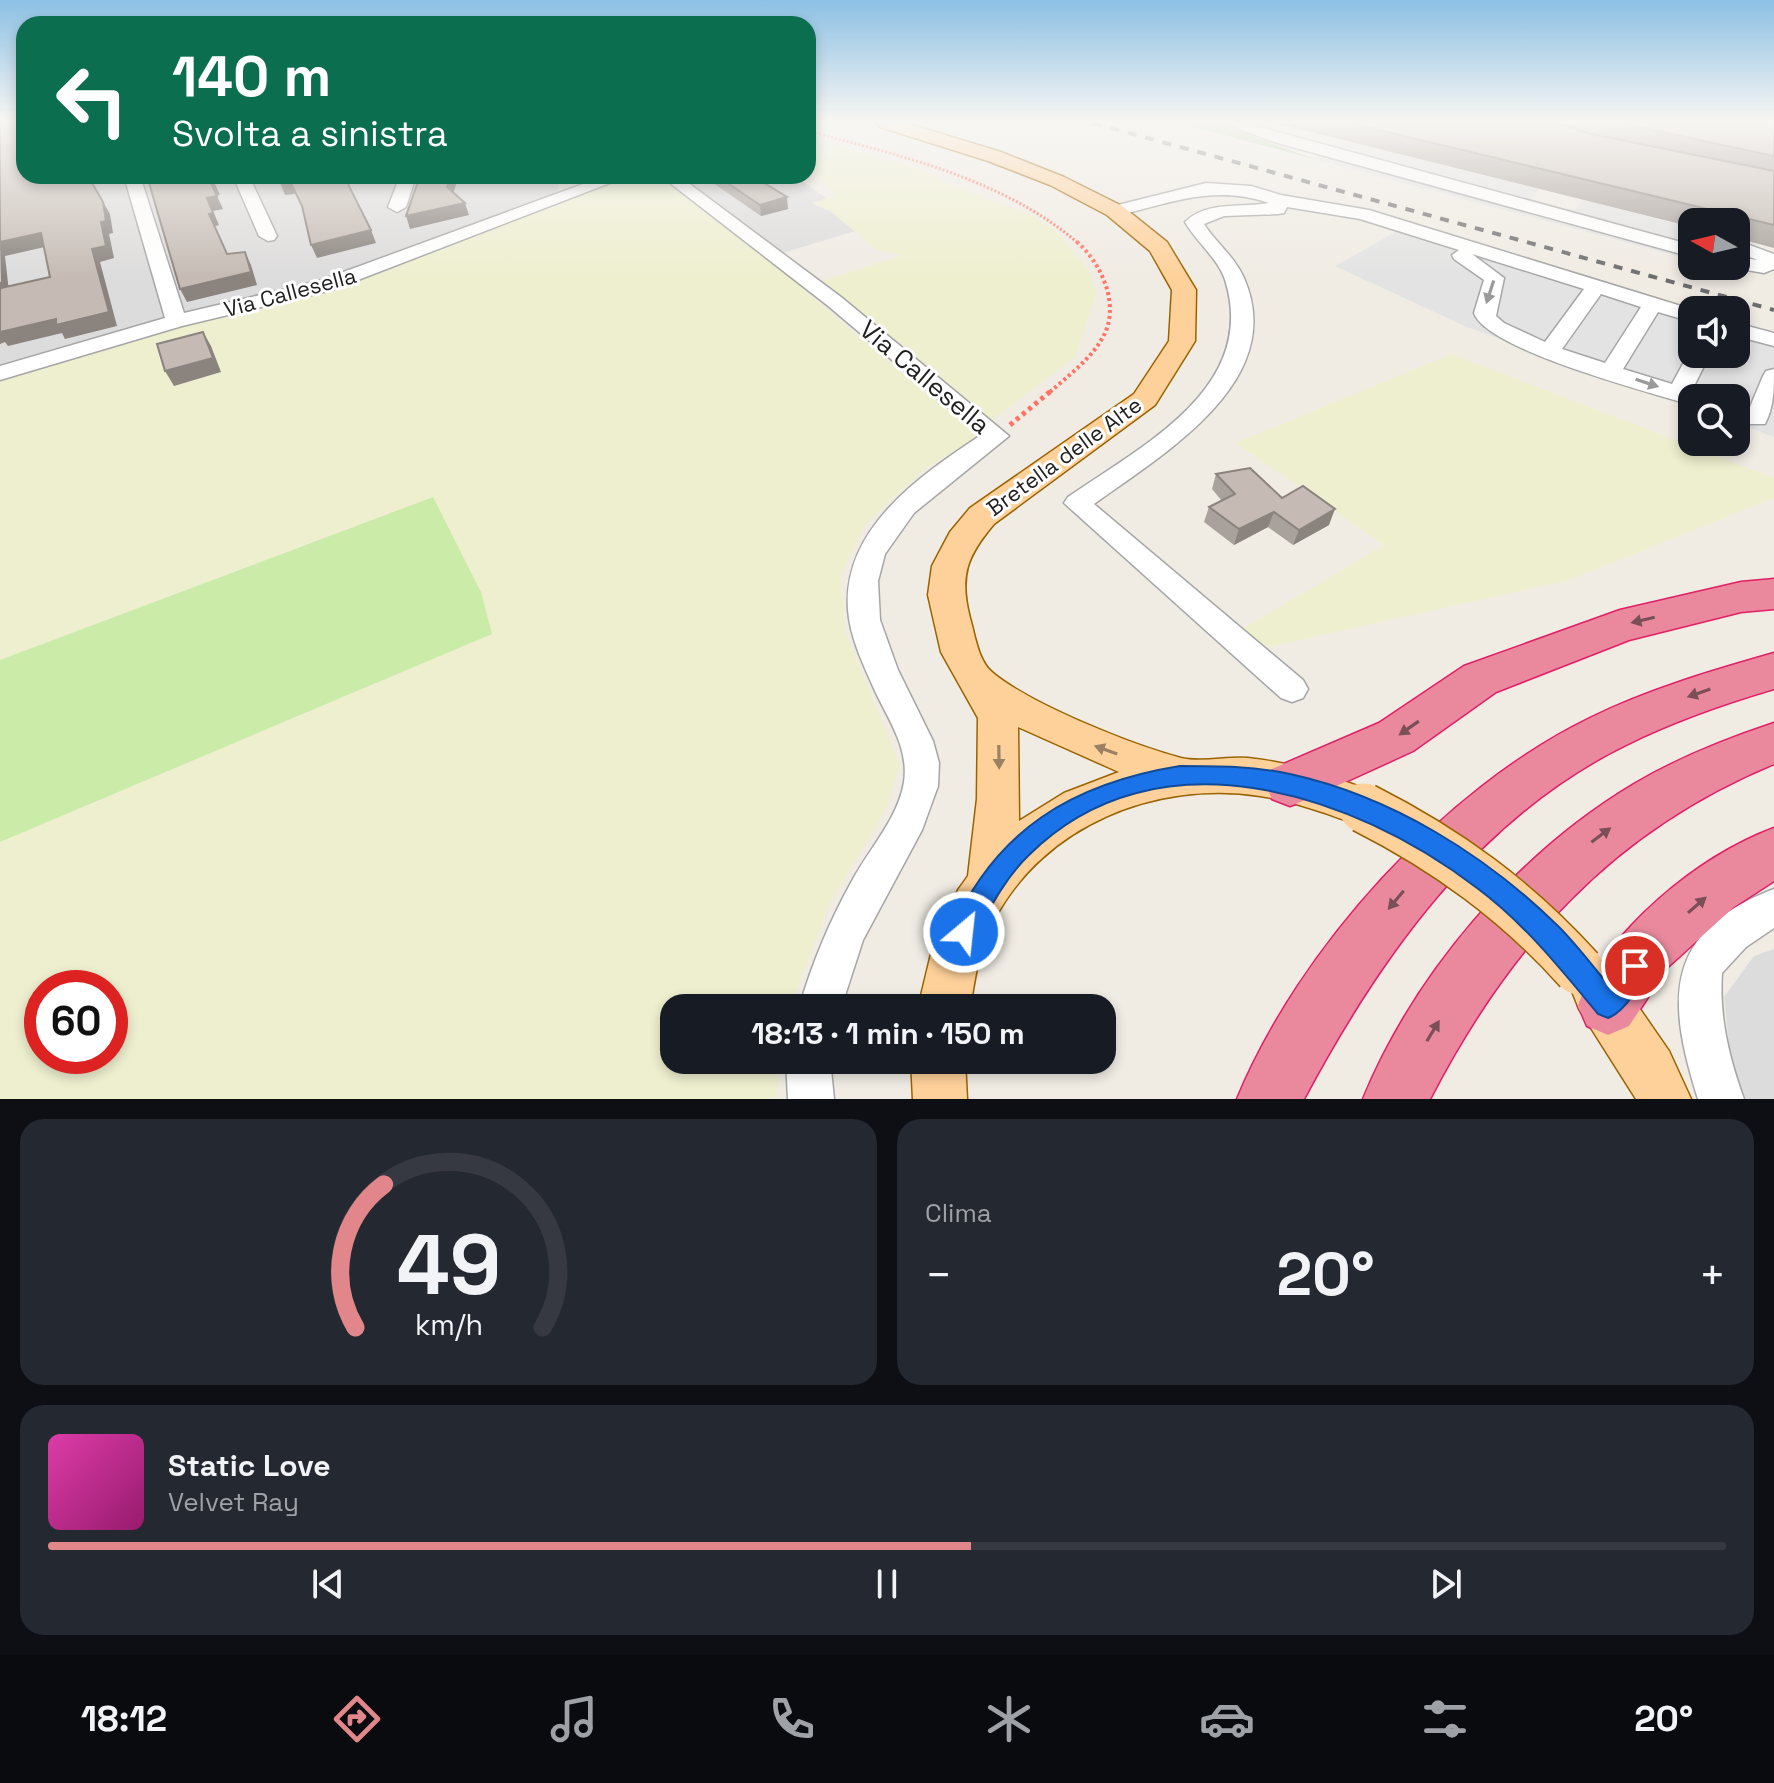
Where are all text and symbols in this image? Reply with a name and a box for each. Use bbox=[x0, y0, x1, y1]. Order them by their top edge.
text: 140 m bbox=[172, 41, 331, 112]
icon: left bbox=[40, 48, 144, 152]
text: Svolta a sinistra bbox=[172, 111, 448, 157]
north arrow bbox=[1678, 208, 1750, 280]
map controls bbox=[1678, 208, 1750, 456]
street label: Via Callesella bbox=[221, 261, 360, 323]
one-way arrow bbox=[1483, 280, 1496, 304]
button: sound bbox=[1678, 296, 1750, 368]
street label: Via Callesella bbox=[853, 312, 997, 442]
one-way arrow bbox=[1636, 378, 1660, 390]
button: search bbox=[1678, 384, 1750, 456]
street label: Bretella delle Alte bbox=[981, 390, 1147, 522]
one-way arrow bbox=[1630, 614, 1655, 627]
one-way arrow bbox=[1687, 687, 1711, 699]
one-way arrow bbox=[1398, 720, 1419, 735]
one-way arrow bbox=[1094, 743, 1118, 756]
one-way arrow bbox=[992, 745, 1005, 770]
one-way arrow bbox=[1591, 828, 1612, 844]
position arrow bbox=[922, 890, 1006, 974]
one-way arrow bbox=[1388, 890, 1405, 910]
one-way arrow bbox=[1686, 897, 1706, 914]
pin bbox=[1601, 932, 1669, 1000]
icon: arrive bbox=[1613, 944, 1657, 988]
speed limit sign: 60 bbox=[24, 970, 128, 1074]
text: 18:13 · 1 min · 150 m bbox=[751, 1014, 1025, 1053]
one-way arrow bbox=[1426, 1020, 1440, 1042]
text: Clima bbox=[925, 1196, 992, 1230]
text: 49 bbox=[396, 1212, 501, 1318]
text: 20° bbox=[1276, 1236, 1375, 1313]
text: − bbox=[925, 1247, 952, 1303]
text: + bbox=[1699, 1247, 1726, 1303]
text: km/h bbox=[414, 1307, 483, 1343]
text: Static Love bbox=[168, 1446, 331, 1485]
text: Velvet Ray bbox=[168, 1485, 299, 1519]
icon: previous bbox=[306, 1562, 350, 1606]
icon: pause bbox=[865, 1562, 909, 1606]
icon: next bbox=[1424, 1562, 1468, 1606]
icon: directions bbox=[329, 1691, 385, 1747]
icon: music bbox=[546, 1691, 602, 1747]
icon: phone bbox=[764, 1691, 820, 1747]
icon: climate bbox=[981, 1691, 1037, 1747]
icon: car bbox=[1199, 1691, 1255, 1747]
icon: filters bbox=[1417, 1691, 1473, 1747]
text: 18:12 bbox=[81, 1696, 167, 1742]
text: 20° bbox=[1634, 1696, 1693, 1742]

